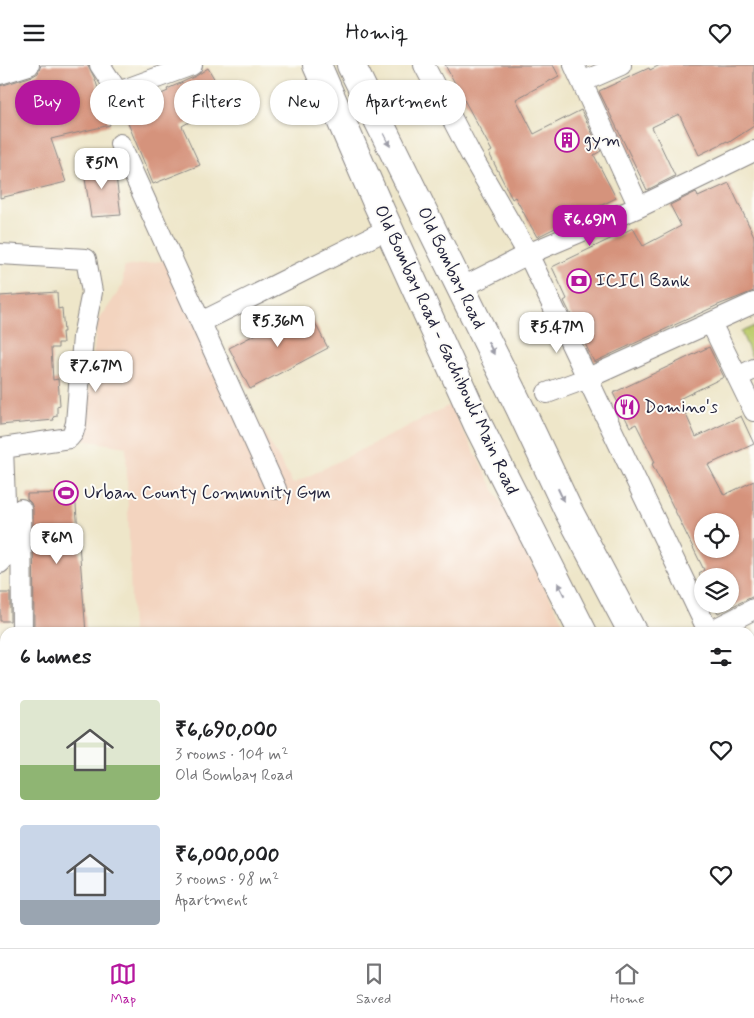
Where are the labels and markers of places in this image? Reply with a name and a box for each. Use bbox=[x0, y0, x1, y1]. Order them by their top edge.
building icon: gym bbox=[554, 127, 580, 153]
place label: gym bbox=[584, 128, 621, 152]
pin: ₹5M bbox=[78, 147, 126, 190]
pin: ₹6.69M bbox=[549, 205, 631, 247]
bank icon: ICICI Bank bbox=[566, 268, 592, 294]
place label: ICICI Bank bbox=[596, 269, 690, 293]
pin: ₹5.36M bbox=[237, 305, 319, 348]
pin: ₹5.47M bbox=[516, 311, 598, 354]
pin: ₹7.67M bbox=[55, 351, 137, 393]
restaurant icon: Domino's bbox=[614, 394, 640, 420]
place label: Domino's bbox=[644, 395, 718, 419]
sports icon: Urban County Community Gym bbox=[53, 480, 79, 506]
place label: Urban County Community Gym bbox=[84, 481, 331, 505]
pin: ₹6M bbox=[33, 523, 81, 565]

